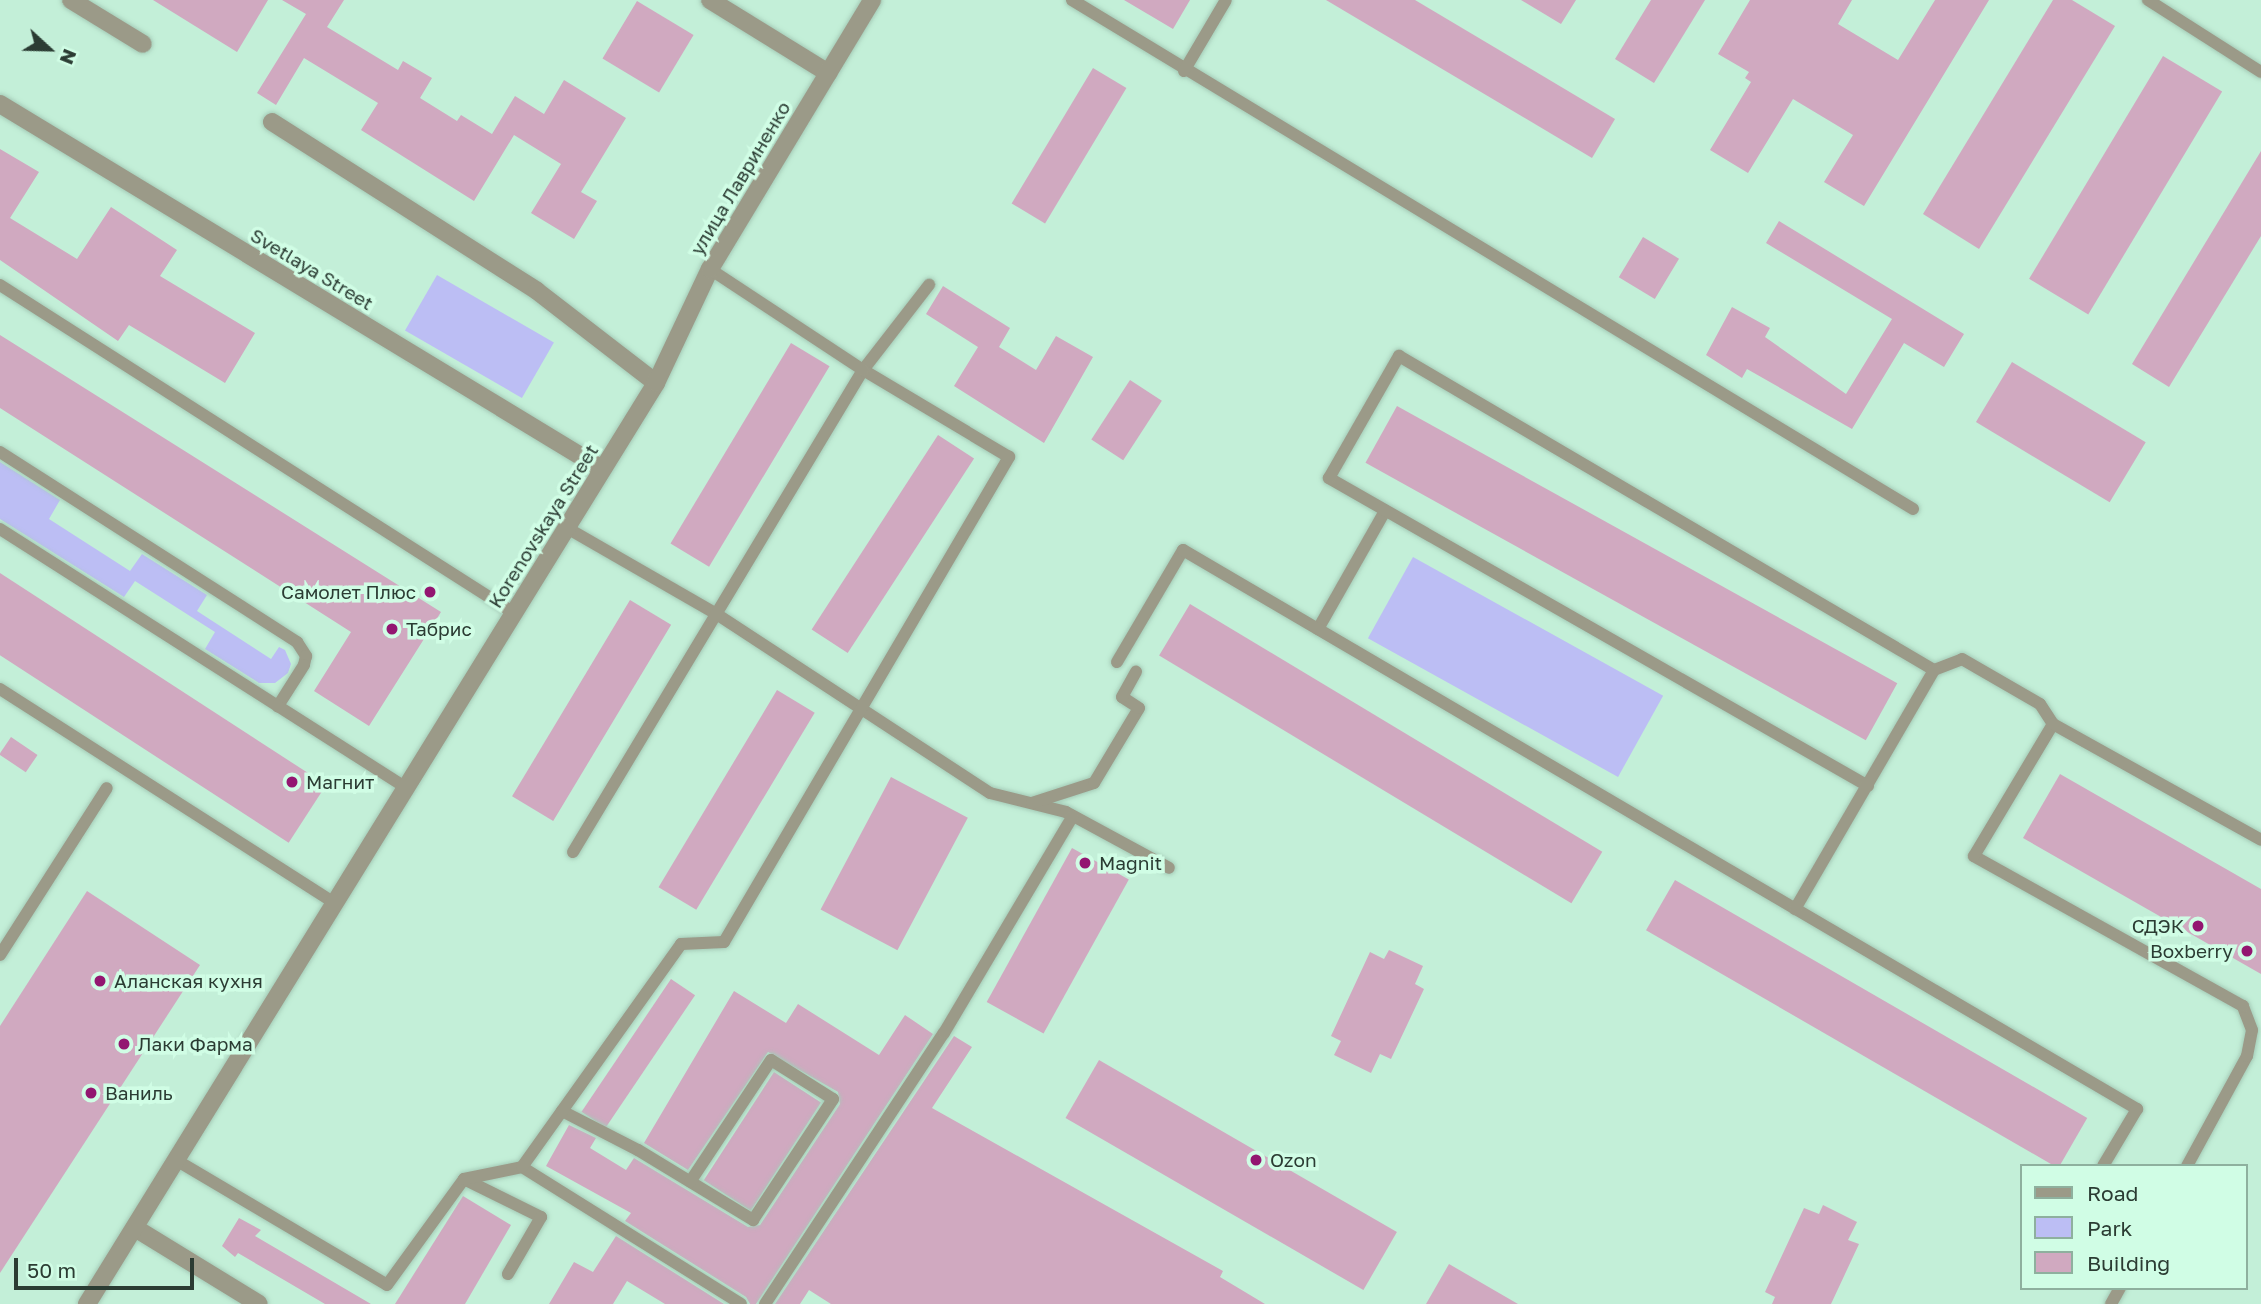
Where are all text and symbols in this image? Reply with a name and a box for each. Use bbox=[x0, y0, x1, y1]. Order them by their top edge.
north arrow bbox=[14, 14, 84, 84]
text: N bbox=[56, 46, 82, 68]
street label: улица Лавриненко bbox=[685, 97, 795, 259]
street label: Svetlaya Street bbox=[247, 223, 377, 315]
street label: Korenovskaya Street bbox=[483, 440, 603, 612]
place label: Самолет Плюс bbox=[281, 581, 416, 603]
marker: Самолет Плюс bbox=[422, 584, 438, 600]
place label: Табрис bbox=[406, 618, 472, 640]
marker: Табрис bbox=[384, 621, 400, 637]
place label: Магнит bbox=[306, 771, 374, 793]
marker: Магнит bbox=[284, 774, 300, 790]
place label: Magnit bbox=[1099, 852, 1162, 874]
marker: Magnit bbox=[1077, 855, 1093, 871]
place label: СДЭК bbox=[2132, 915, 2184, 937]
marker: СДЭК bbox=[2190, 918, 2206, 934]
place label: Boxberry bbox=[2150, 940, 2233, 962]
marker: Boxberry bbox=[2239, 943, 2255, 959]
place label: Аланская кухня bbox=[114, 970, 263, 992]
marker: Аланская кухня bbox=[92, 973, 108, 989]
place label: Лаки Фарма bbox=[138, 1033, 253, 1055]
marker: Лаки Фарма bbox=[116, 1036, 132, 1052]
place label: Ваниль bbox=[105, 1082, 173, 1104]
marker: Ваниль bbox=[83, 1085, 99, 1101]
place label: Ozon bbox=[1270, 1149, 1317, 1171]
marker: Ozon bbox=[1248, 1152, 1264, 1168]
legend bbox=[2020, 1164, 2247, 1290]
text: Road bbox=[2087, 1180, 2138, 1206]
text: Park bbox=[2087, 1215, 2132, 1241]
scale bar bbox=[18, 1244, 198, 1288]
text: Building bbox=[2087, 1250, 2170, 1276]
text: 50 m bbox=[27, 1257, 76, 1283]

